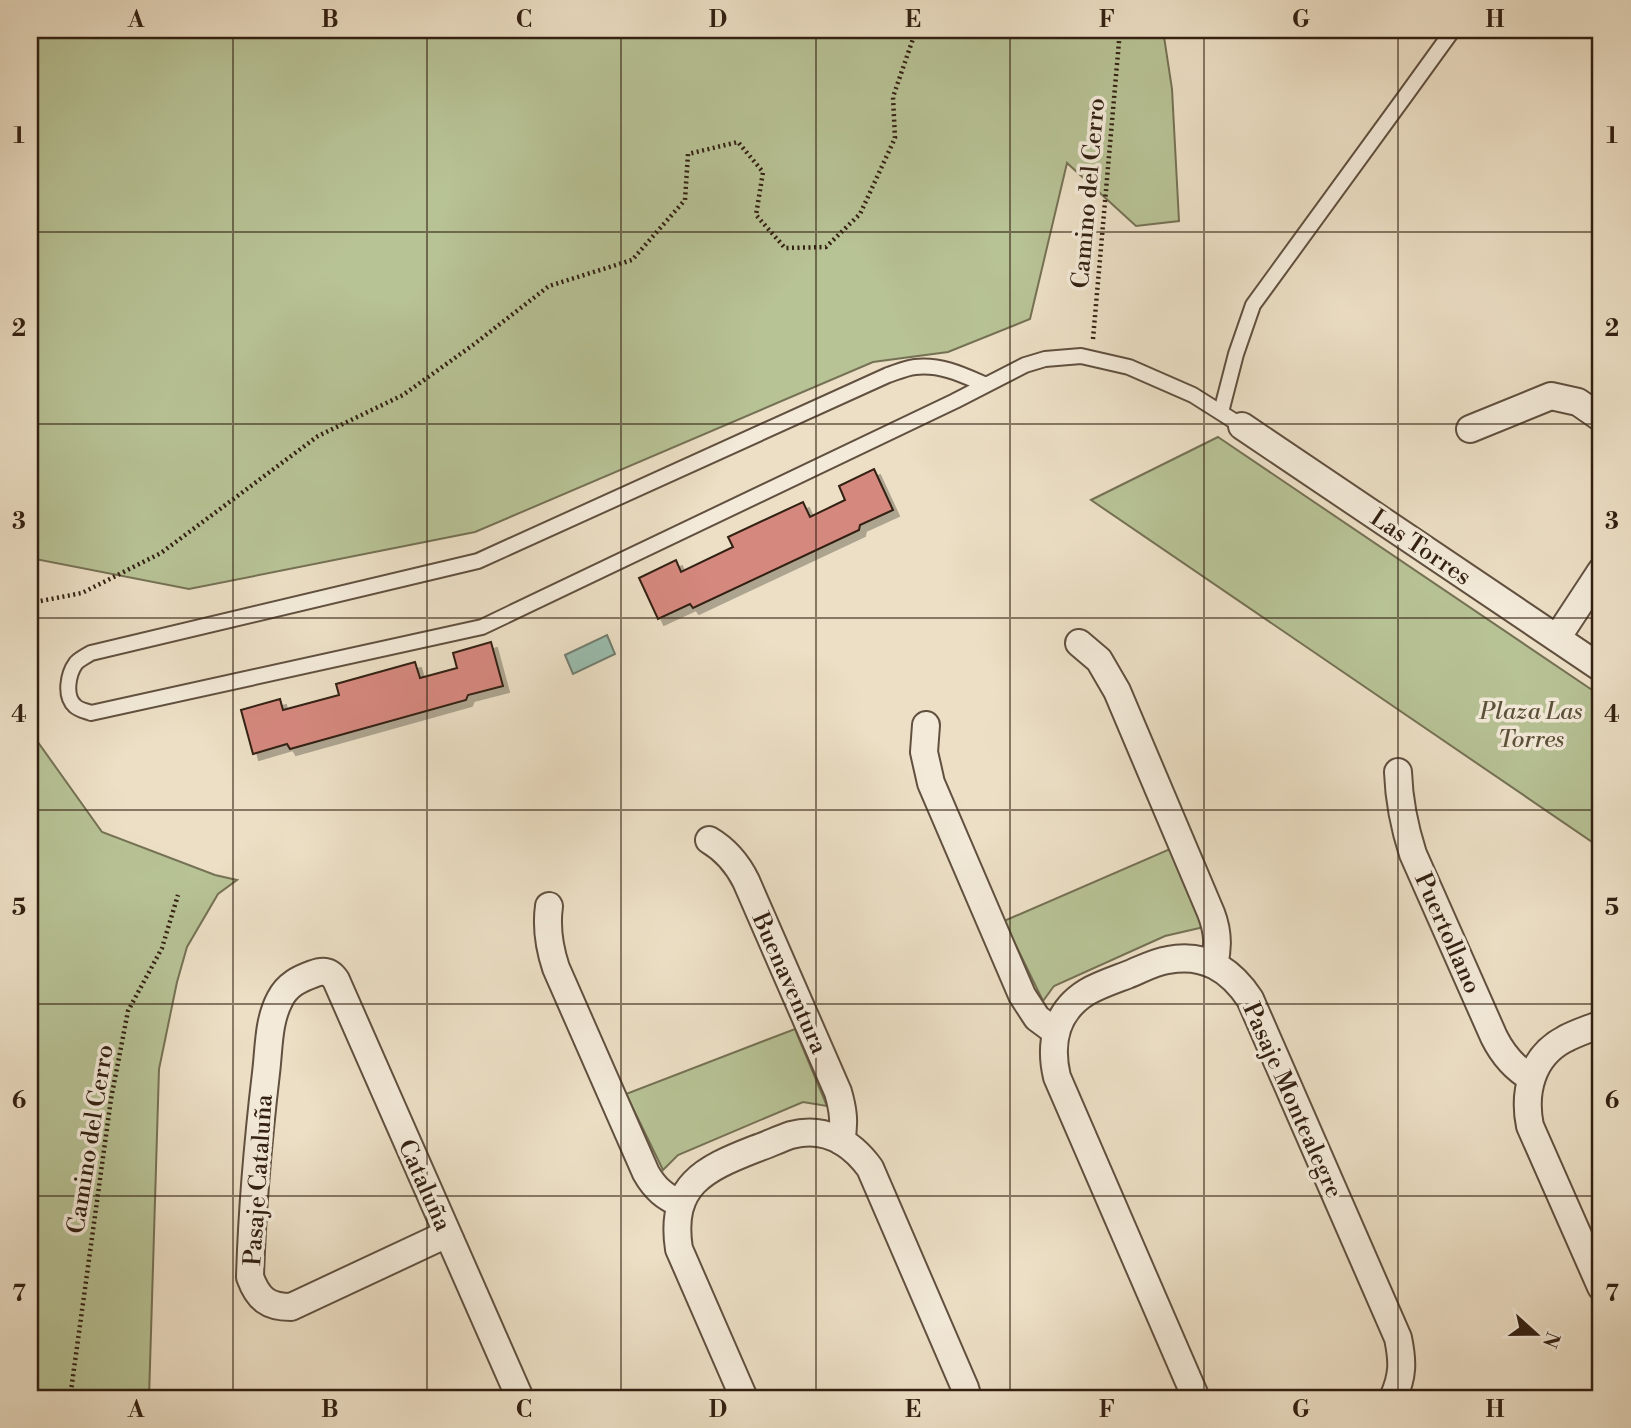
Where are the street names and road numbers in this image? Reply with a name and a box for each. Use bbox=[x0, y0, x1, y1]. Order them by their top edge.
street label: Camino del Cerro bbox=[1066, 97, 1112, 290]
street label: Las Torres bbox=[1364, 503, 1477, 593]
street label: Puertollano bbox=[1407, 868, 1487, 999]
street label: Buenaventura bbox=[744, 907, 834, 1059]
street label: Pasaje Montealegre bbox=[1235, 998, 1349, 1203]
street label: Camino del Cerro bbox=[61, 1042, 121, 1236]
street label: Pasaje Cataluña bbox=[238, 1093, 280, 1267]
street label: Cataluña bbox=[391, 1135, 458, 1237]

